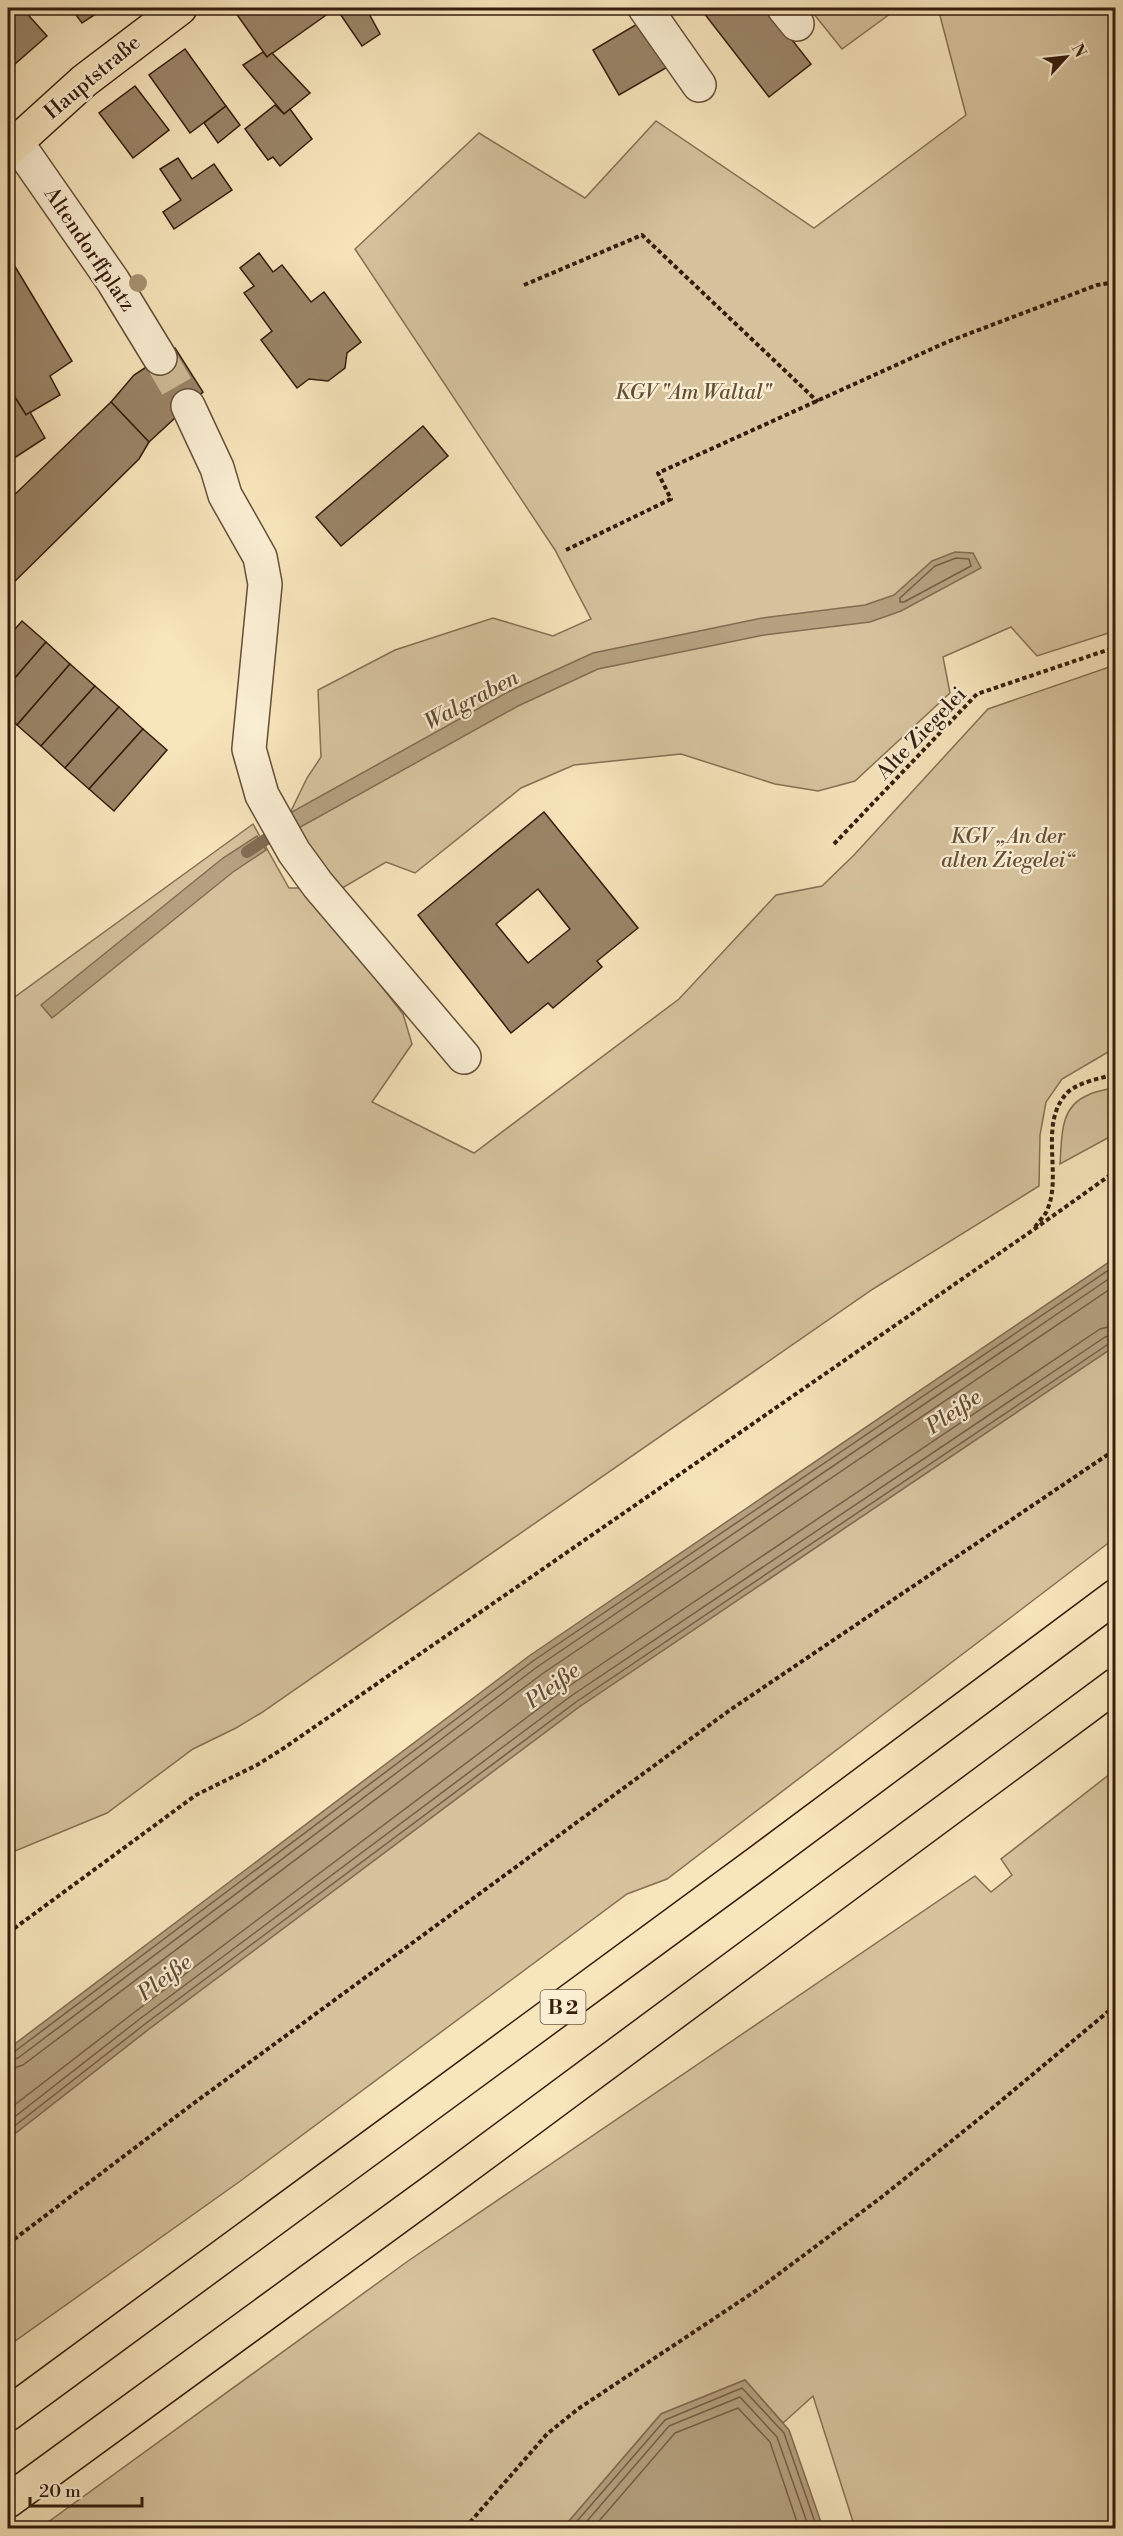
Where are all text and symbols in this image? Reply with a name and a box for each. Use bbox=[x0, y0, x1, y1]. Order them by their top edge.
north arrow bbox=[1036, 27, 1096, 87]
street label: Hauptstraße bbox=[39, 30, 146, 126]
text: N bbox=[1067, 40, 1090, 61]
street label: Altendorffplatz bbox=[37, 182, 140, 317]
park label: KGV "Am Waltal" bbox=[615, 380, 773, 406]
water label: Walgraben bbox=[420, 664, 524, 736]
street label: Alte Ziegelei bbox=[870, 682, 972, 786]
park label: KGV „An der alten Ziegelei“ bbox=[941, 824, 1076, 874]
water label: Pleiße bbox=[920, 1384, 987, 1441]
water label: Pleiße bbox=[520, 1657, 585, 1716]
water label: Pleiße bbox=[132, 1949, 197, 2008]
road number: B 2 bbox=[540, 1990, 586, 2024]
scale bar bbox=[30, 2470, 142, 2508]
text: 20 m bbox=[39, 2480, 81, 2503]

